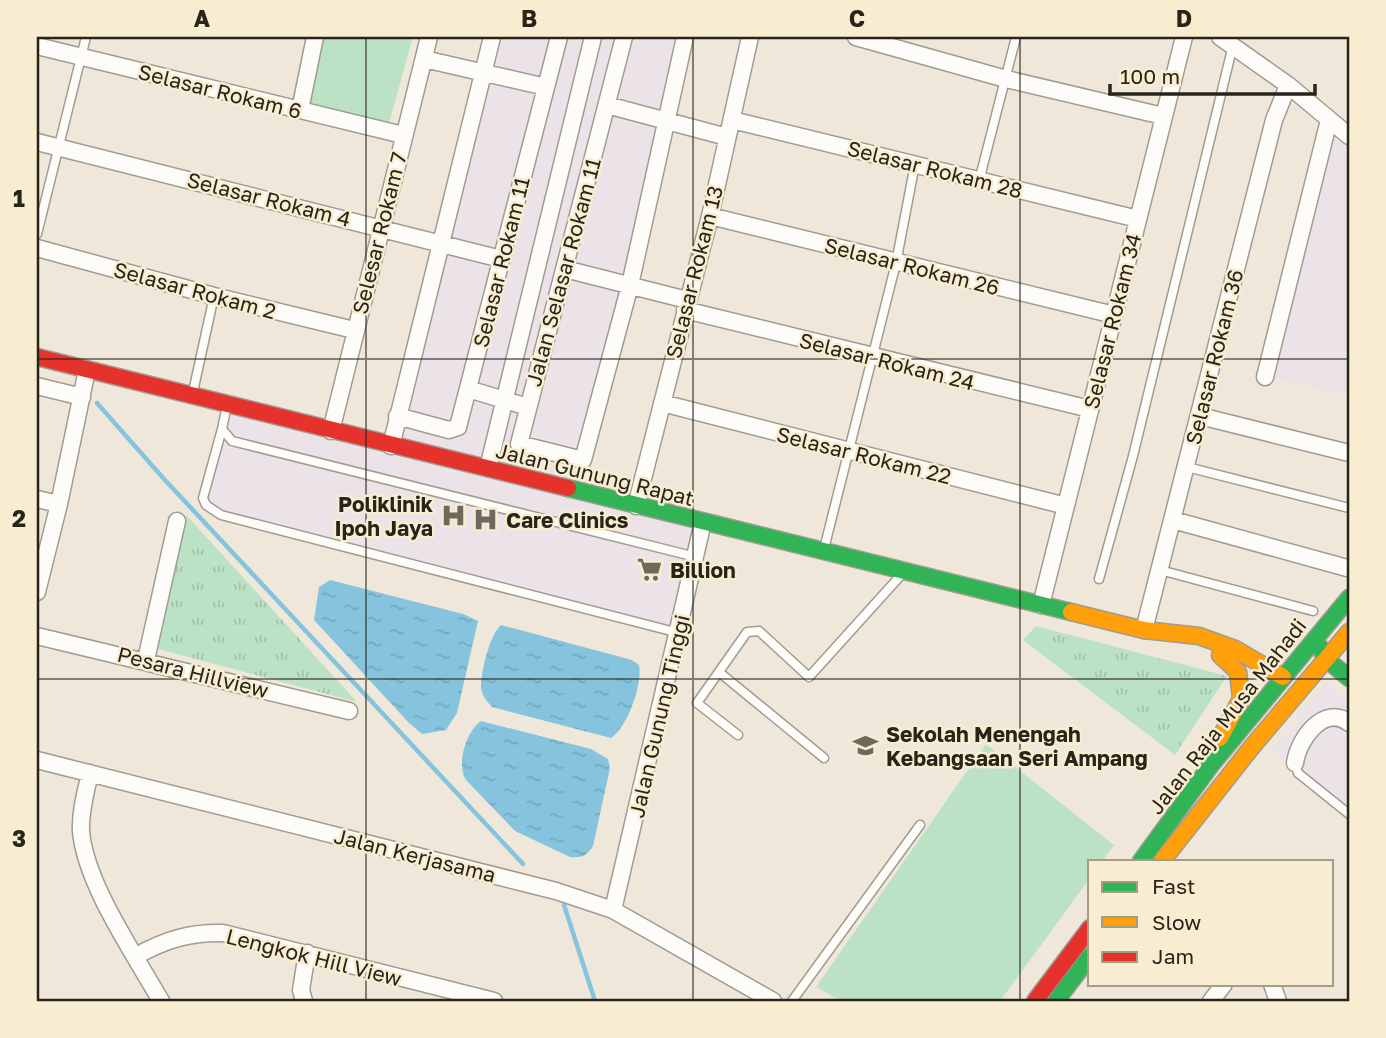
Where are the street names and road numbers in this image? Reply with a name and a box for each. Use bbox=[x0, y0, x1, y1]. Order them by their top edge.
street label: Selasar Rokam 6 bbox=[136, 58, 304, 124]
street label: Selasar Rokam 28 bbox=[845, 135, 1025, 203]
street label: Selesar Rokam 7 bbox=[346, 149, 412, 317]
street label: Jalan Selasar Rokam 11 bbox=[520, 155, 606, 389]
street label: Selasar Rokam 4 bbox=[185, 166, 353, 232]
street label: Selasar Rokam 11 bbox=[467, 174, 535, 350]
street label: Selasar Rokam 13 bbox=[660, 183, 728, 361]
street label: Selasar Rokam 34 bbox=[1078, 231, 1146, 411]
street label: Selasar Rokam 26 bbox=[822, 232, 1002, 300]
street label: Selasar Rokam 2 bbox=[111, 256, 279, 324]
street label: Selasar Rokam 36 bbox=[1180, 267, 1248, 447]
street label: Selasar Rokam 24 bbox=[797, 327, 977, 395]
street label: Selasar Rokam 22 bbox=[774, 421, 954, 489]
street label: Jalan Gunung Rapat bbox=[493, 437, 697, 511]
street label: Jalan Gunung Tinggi bbox=[623, 612, 695, 820]
street label: Jalan Raja Musa Mahadi bbox=[1143, 613, 1311, 819]
street label: Pesara Hillview bbox=[115, 641, 271, 703]
street label: Jalan Kerjasama bbox=[331, 822, 499, 888]
street label: Lengkok Hill View bbox=[224, 923, 404, 991]

